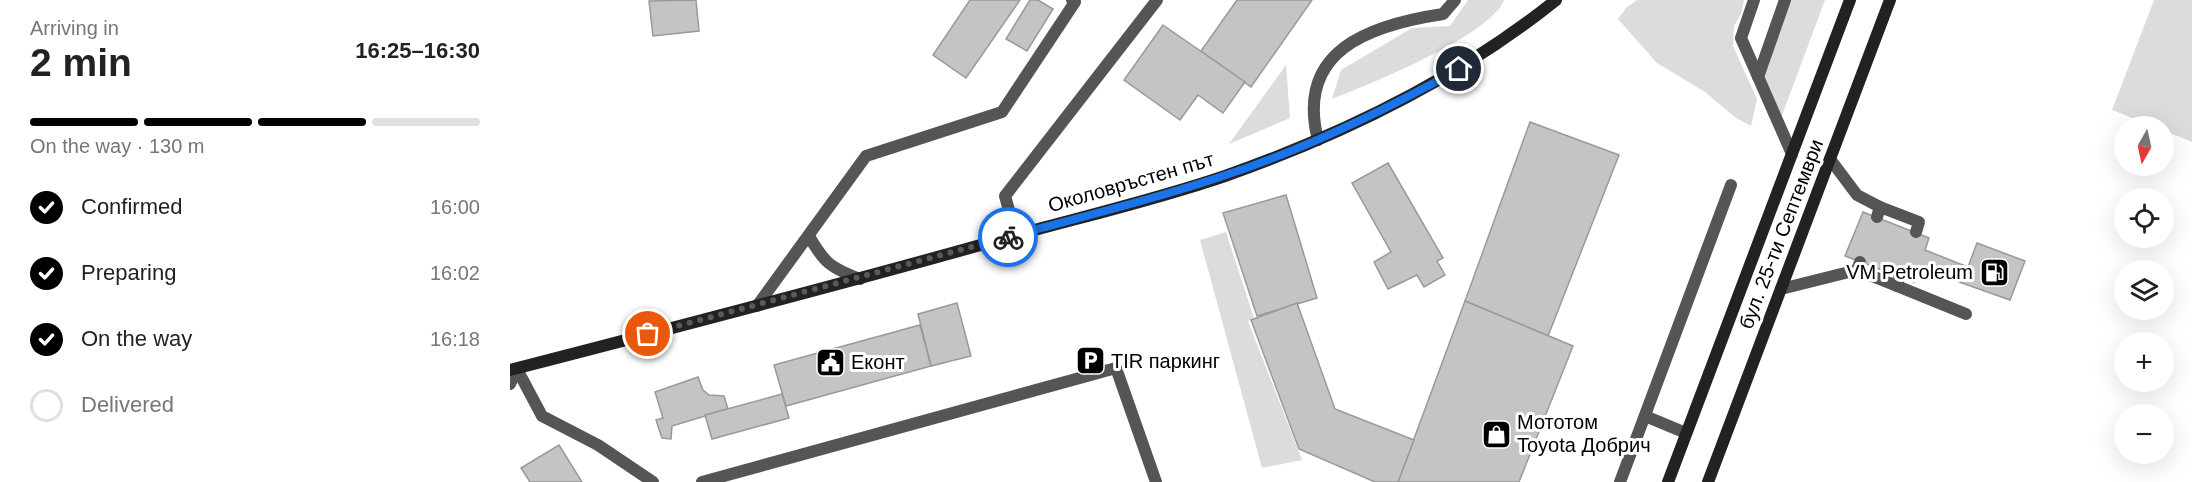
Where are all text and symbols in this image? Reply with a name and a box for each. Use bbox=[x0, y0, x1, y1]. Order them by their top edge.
text: Arriving in bbox=[30, 17, 119, 39]
text: 16:25–16:30 bbox=[355, 38, 480, 63]
text: 2 min bbox=[30, 41, 132, 84]
pin bbox=[1433, 43, 1484, 94]
icon: home bbox=[1442, 52, 1475, 85]
north arrow bbox=[2114, 116, 2174, 176]
map controls bbox=[2114, 116, 2174, 464]
text: On the way · 130 m bbox=[30, 135, 205, 157]
street label: бул. 25-ти Септември bbox=[1735, 136, 1827, 332]
street label: Околовръстен път bbox=[1045, 148, 1217, 216]
button: locate bbox=[2114, 188, 2174, 248]
icon: check bbox=[30, 191, 63, 224]
text: Confirmed bbox=[81, 194, 182, 219]
text: 16:00 bbox=[430, 196, 480, 218]
courier bbox=[978, 207, 1038, 267]
icon: bike bbox=[992, 221, 1025, 254]
fuel station icon: VM Petroleum bbox=[1978, 256, 2010, 288]
icon: check bbox=[30, 257, 63, 290]
text: Preparing bbox=[81, 260, 176, 285]
button: layers bbox=[2114, 260, 2174, 320]
place label: VM Petroleum bbox=[1846, 261, 1973, 283]
text: 16:02 bbox=[430, 262, 480, 284]
pin bbox=[622, 308, 673, 359]
icon: bag bbox=[631, 317, 664, 350]
icon: check bbox=[30, 323, 63, 356]
text: On the way bbox=[81, 326, 192, 351]
text: 16:18 bbox=[430, 328, 480, 350]
button: + bbox=[2114, 332, 2174, 392]
parking icon: TIR паркинг bbox=[1074, 345, 1106, 377]
public building icon: Еконт bbox=[814, 346, 846, 378]
place label: TIR паркинг bbox=[1111, 350, 1220, 372]
place label: Еконт bbox=[851, 351, 905, 373]
text: Delivered bbox=[81, 392, 174, 417]
button: − bbox=[2114, 404, 2174, 464]
place label: Мототом Toyota Добрич bbox=[1517, 411, 1651, 456]
shop icon: Мототом Toyota Добрич bbox=[1480, 418, 1512, 450]

